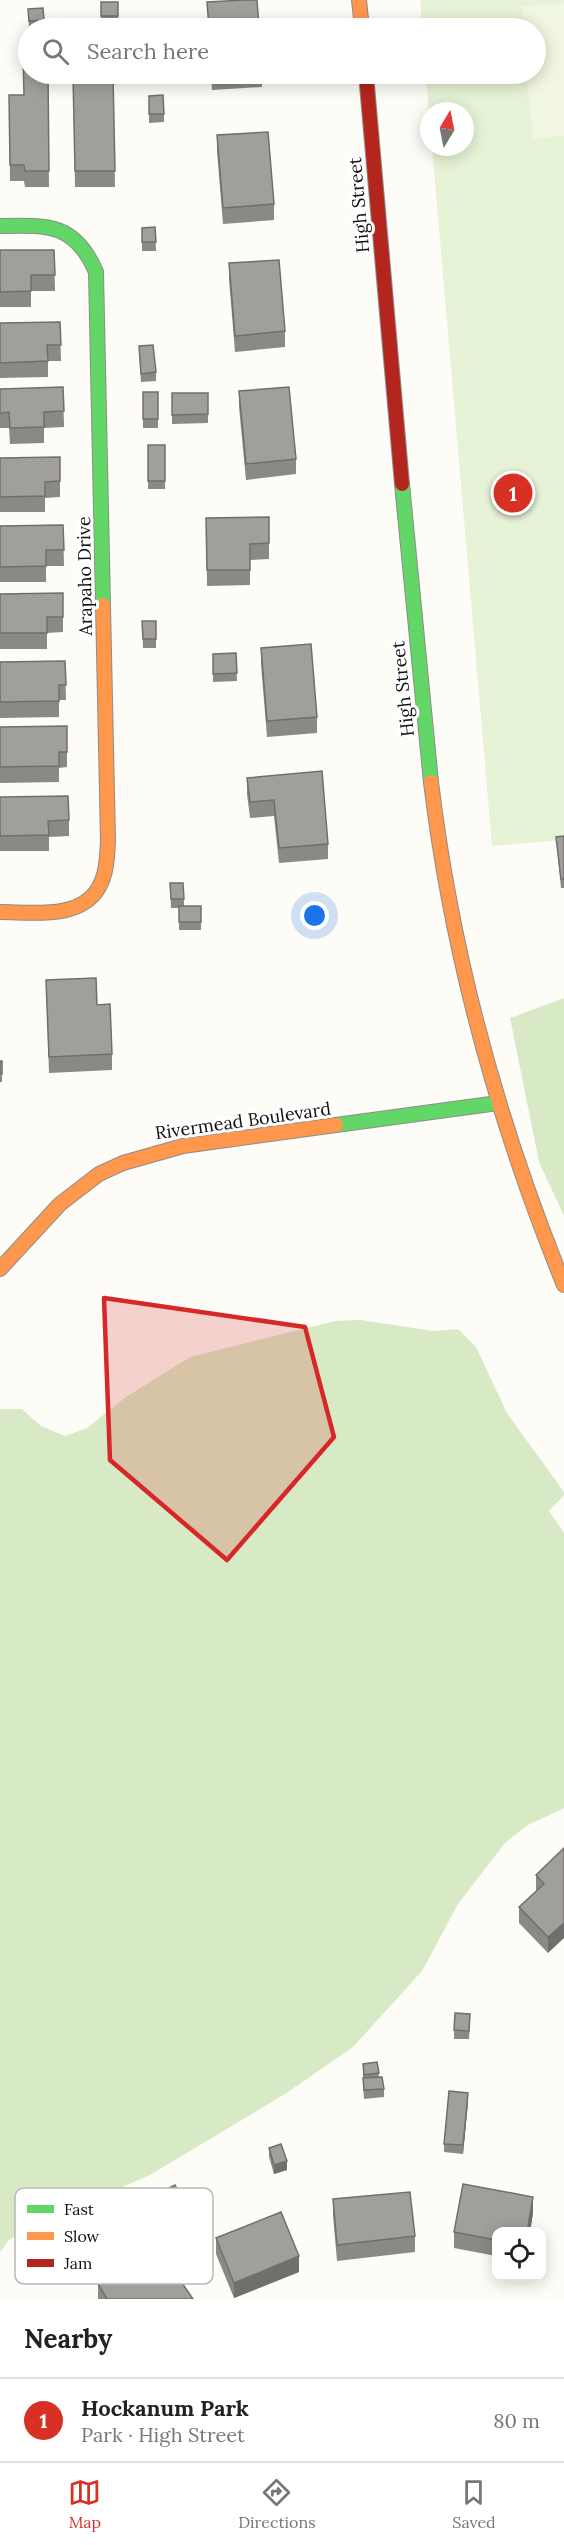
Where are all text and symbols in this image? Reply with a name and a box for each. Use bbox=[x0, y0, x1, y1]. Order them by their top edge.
search box bbox=[18, 18, 546, 84]
icon: search bbox=[39, 35, 72, 68]
text: Search here bbox=[87, 37, 209, 65]
north arrow bbox=[420, 102, 474, 156]
street label: High Street bbox=[343, 156, 374, 254]
pin: 1 bbox=[494, 470, 532, 516]
street label: Arapaho Drive bbox=[72, 516, 97, 637]
street label: High Street bbox=[386, 640, 419, 738]
your location bbox=[300, 901, 329, 930]
street label: Rivermead Boulevard bbox=[154, 1097, 332, 1144]
legend bbox=[15, 2188, 213, 2284]
text: Fast bbox=[64, 2199, 95, 2219]
text: Slow bbox=[64, 2226, 100, 2246]
map controls bbox=[492, 2227, 546, 2281]
button: locate bbox=[492, 2227, 546, 2281]
text: Jam bbox=[63, 2253, 92, 2273]
text: Nearby bbox=[24, 2322, 112, 2355]
text: Hockanum Park bbox=[81, 2394, 249, 2422]
text: 1 bbox=[39, 2408, 48, 2433]
text: 80 m bbox=[493, 2408, 540, 2433]
text: Park · High Street bbox=[81, 2422, 245, 2447]
tab: Map bbox=[68, 2476, 101, 2532]
tab: Directions bbox=[238, 2476, 316, 2532]
tab: Saved bbox=[452, 2476, 496, 2532]

